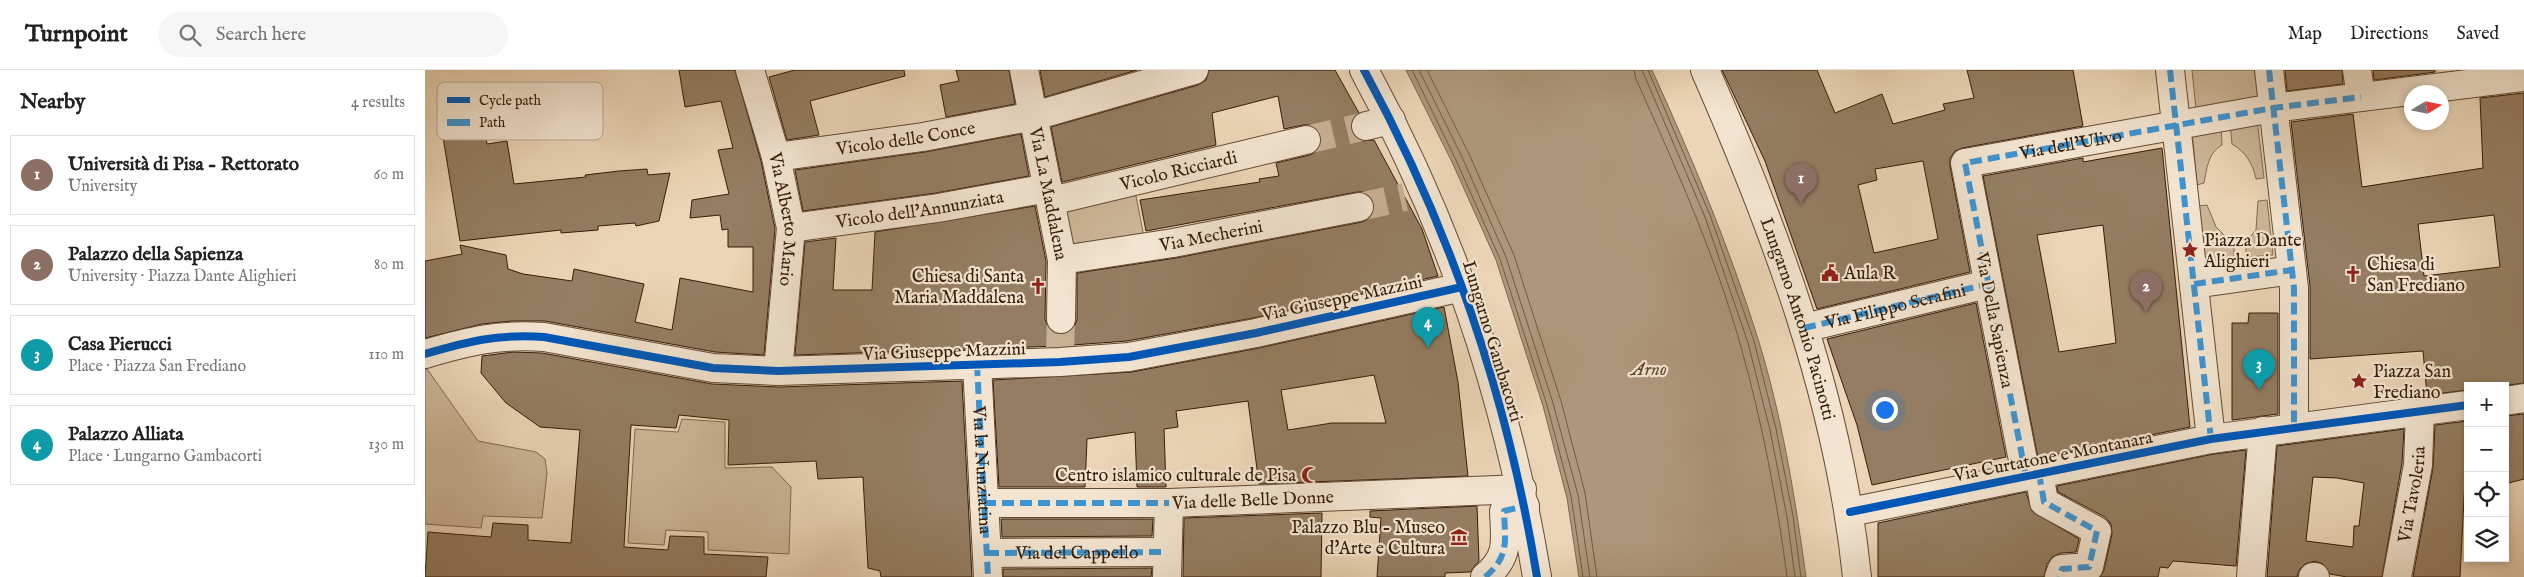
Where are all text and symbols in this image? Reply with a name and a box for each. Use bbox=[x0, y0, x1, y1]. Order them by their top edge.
search box bbox=[158, 12, 508, 57]
text: Turnpoint bbox=[25, 19, 128, 50]
icon: search bbox=[176, 21, 204, 49]
text: Search here bbox=[216, 23, 306, 47]
text: Map bbox=[2288, 23, 2322, 46]
text: Directions bbox=[2350, 23, 2428, 46]
text: Saved bbox=[2456, 23, 2499, 46]
legend bbox=[437, 82, 603, 140]
north arrow bbox=[2404, 85, 2449, 130]
text: Nearby bbox=[20, 89, 85, 116]
text: Cycle path bbox=[479, 92, 541, 110]
text: 4 results bbox=[351, 93, 405, 113]
text: Path bbox=[479, 114, 506, 132]
street label: Vicolo delle Conce bbox=[834, 117, 977, 162]
street label: Via La Maddalena bbox=[1023, 124, 1072, 263]
street label: Via dell'Ulivo bbox=[2017, 125, 2124, 166]
street label: Vicolo Ricciardi bbox=[1117, 147, 1240, 197]
street label: Via Alberto Mario bbox=[762, 150, 801, 287]
text: Università di Pisa - Rettorato bbox=[68, 153, 299, 177]
pin: 1 bbox=[1785, 163, 1817, 204]
text: 1 bbox=[34, 165, 40, 185]
text: 60 m bbox=[374, 165, 404, 185]
text: University bbox=[68, 177, 137, 197]
street label: Vicolo dell'Annunziata bbox=[834, 186, 1006, 235]
street label: Lungarno Antonio Pacinotti bbox=[1754, 215, 1839, 423]
street label: Via Mecherini bbox=[1157, 216, 1265, 258]
place label: Piazza Dante Alighieri bbox=[2203, 230, 2302, 274]
place icon: Piazza Dante Alighieri bbox=[2180, 240, 2200, 260]
text: Palazzo della Sapienza bbox=[68, 243, 243, 267]
street label: Via Della Sapienza bbox=[1969, 249, 2018, 390]
place label: Chiesa di San Frediano bbox=[2367, 254, 2465, 298]
text: 2 bbox=[33, 255, 41, 275]
text: 80 m bbox=[374, 255, 404, 275]
street label: Lungarno Gambacorti bbox=[1456, 258, 1527, 425]
public building icon: Aula R bbox=[1820, 263, 1840, 283]
place label: Aula R bbox=[1843, 263, 1897, 286]
church icon: Chiesa di San Frediano bbox=[2343, 264, 2363, 284]
place label: Chiesa di Santa Maria Maddalena bbox=[894, 266, 1024, 310]
text: University · Piazza Dante Alighieri bbox=[68, 267, 296, 287]
street label: Via Giuseppe Mazzini bbox=[1259, 271, 1425, 328]
pin: 2 bbox=[2130, 271, 2162, 312]
church icon: Chiesa di Santa Maria Maddalena bbox=[1028, 276, 1048, 296]
street label: Via Filippo Serafini bbox=[1822, 280, 1969, 336]
pin: 4 bbox=[1412, 307, 1444, 348]
text: Casa Pierucci bbox=[68, 333, 172, 357]
street label: Via Giuseppe Mazzini bbox=[861, 338, 1026, 367]
text: 3 bbox=[34, 345, 40, 365]
text: 110 m bbox=[368, 345, 404, 365]
pin: 3 bbox=[2243, 349, 2275, 390]
text: Place · Piazza San Frediano bbox=[68, 357, 246, 377]
water label: Arno bbox=[1629, 358, 1667, 382]
place label: Piazza San Frediano bbox=[2373, 361, 2451, 405]
place icon: Piazza San Frediano bbox=[2349, 371, 2369, 391]
map controls bbox=[2464, 382, 2509, 562]
button: + bbox=[2464, 382, 2509, 427]
your location bbox=[1872, 397, 1898, 423]
street label: Via la Nunziatina bbox=[966, 404, 996, 535]
text: Palazzo Alliata bbox=[68, 423, 184, 447]
street label: Via Curtatone e Montanara bbox=[1951, 427, 2155, 488]
button: − bbox=[2464, 427, 2509, 472]
text: 4 bbox=[33, 435, 41, 455]
text: 130 m bbox=[368, 435, 404, 455]
street label: Via Tavoleria bbox=[2393, 446, 2432, 546]
text: Place · Lungarno Gambacorti bbox=[68, 447, 262, 467]
place label: Centro islamico culturale de Pisa bbox=[1055, 465, 1296, 488]
mosque icon: Centro islamico culturale de Pisa bbox=[1300, 465, 1320, 485]
button: locate bbox=[2464, 472, 2509, 517]
street label: Via delle Belle Donne bbox=[1171, 486, 1334, 516]
place label: Palazzo Blu - Museo d'Arte e Cultura bbox=[1291, 517, 1445, 561]
button: layers bbox=[2464, 517, 2509, 562]
museum icon: Palazzo Blu - Museo d'Arte e Cultura bbox=[1449, 527, 1469, 547]
street label: Via del Cappello bbox=[1014, 542, 1139, 566]

